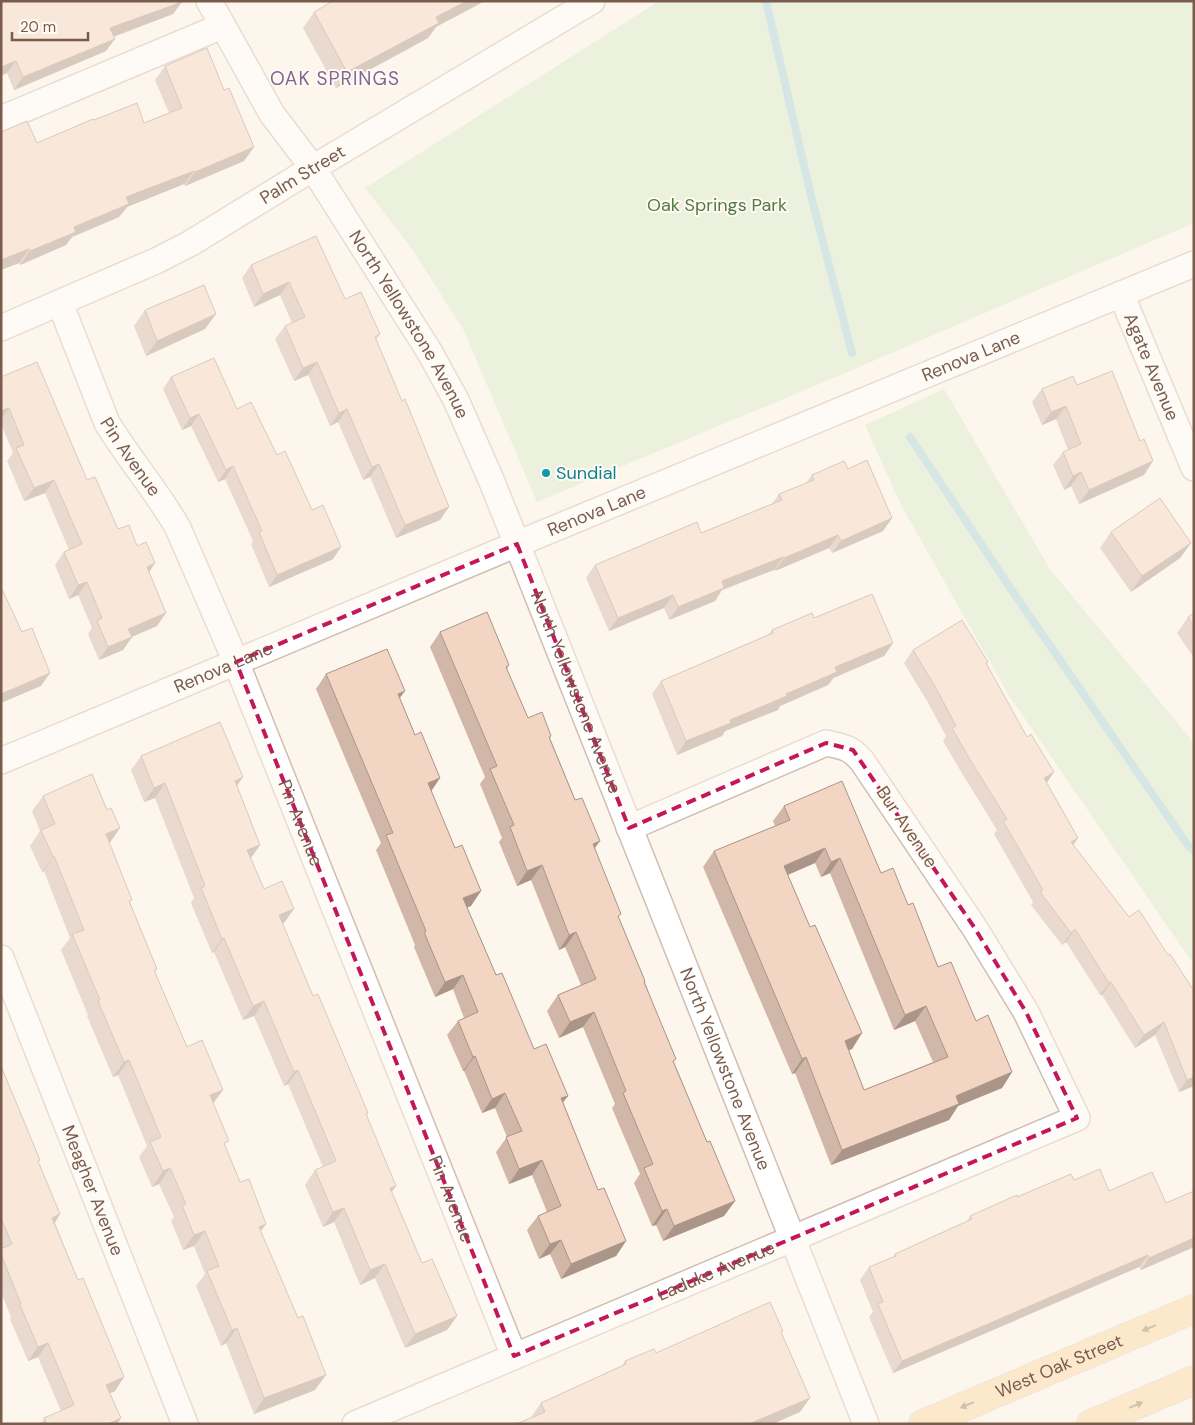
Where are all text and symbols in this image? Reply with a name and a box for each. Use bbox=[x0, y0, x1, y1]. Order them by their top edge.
scale bar bbox=[12, 10, 89, 42]
text: 20 m bbox=[20, 17, 56, 37]
district label: OAK SPRINGS bbox=[270, 66, 400, 91]
street label: Palm Street bbox=[255, 139, 350, 210]
park label: Oak Springs Park bbox=[647, 193, 787, 217]
street label: North Yellowstone Avenue bbox=[343, 226, 475, 422]
street label: Agate Avenue bbox=[1118, 309, 1185, 424]
street label: Renova Lane bbox=[918, 325, 1024, 387]
street label: Pin Avenue bbox=[94, 413, 166, 501]
place label: Sundial bbox=[556, 461, 617, 485]
marker: Sundial bbox=[540, 467, 552, 479]
street label: Renova Lane bbox=[544, 480, 650, 542]
street label: North Yellowstone Avenue bbox=[525, 588, 627, 797]
street label: Renova Lane bbox=[170, 636, 276, 699]
street label: Pin Avenue bbox=[272, 776, 329, 870]
street label: Bur Avenue bbox=[871, 781, 943, 873]
street label: North Yellowstone Avenue bbox=[674, 964, 776, 1174]
street label: Meagher Avenue bbox=[56, 1122, 129, 1259]
street label: Pin Avenue bbox=[423, 1152, 479, 1246]
street label: Laduke Avenue bbox=[653, 1235, 778, 1307]
one-way arrow bbox=[1142, 1325, 1156, 1333]
street label: West Oak Street bbox=[992, 1329, 1126, 1404]
one-way arrow bbox=[1129, 1400, 1143, 1408]
one-way arrow bbox=[959, 1401, 974, 1409]

